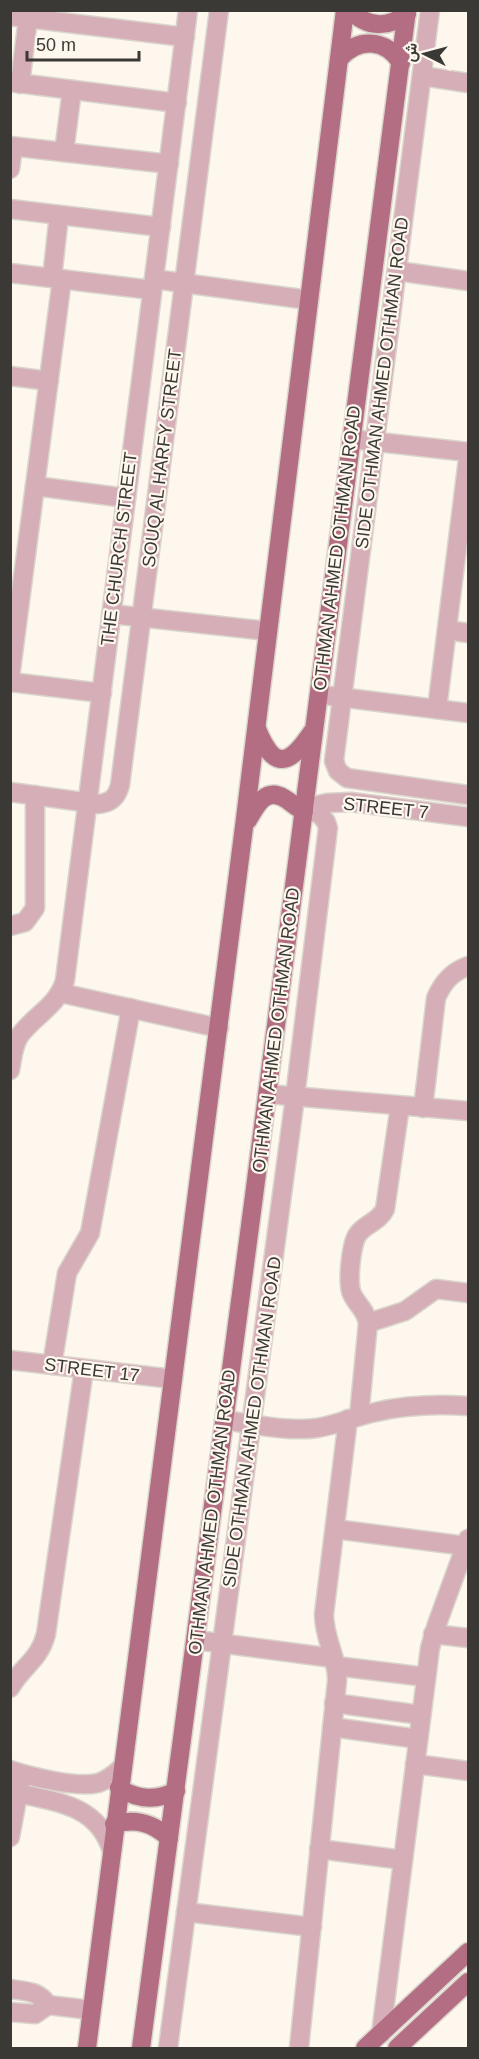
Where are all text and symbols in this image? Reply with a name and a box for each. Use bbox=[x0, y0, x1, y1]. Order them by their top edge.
scale bar bbox=[27, 24, 140, 62]
north arrow bbox=[395, 24, 455, 84]
text: 50 m bbox=[36, 35, 76, 55]
text: ش bbox=[401, 42, 421, 63]
street label: SIDE OTHMAN AHMED OTHMAN ROAD bbox=[352, 216, 412, 550]
street label: SOUQ AL HARFY STREET bbox=[139, 348, 185, 568]
street label: OTHMAN AHMED OTHMAN ROAD bbox=[310, 404, 364, 692]
street label: THE CHURCH STREET bbox=[97, 451, 141, 647]
street label: STREET 7 bbox=[342, 794, 430, 822]
street label: OTHMAN AHMED OTHMAN ROAD bbox=[249, 886, 303, 1174]
street label: SIDE OTHMAN AHMED OTHMAN ROAD bbox=[219, 1255, 285, 1589]
street label: STREET 17 bbox=[43, 1354, 141, 1386]
street label: OTHMAN AHMED OTHMAN ROAD bbox=[185, 1368, 239, 1656]

